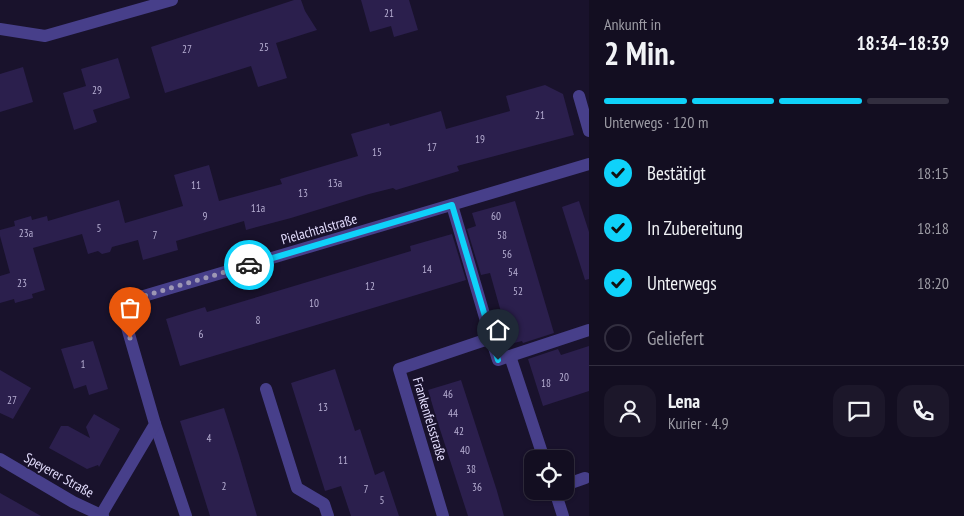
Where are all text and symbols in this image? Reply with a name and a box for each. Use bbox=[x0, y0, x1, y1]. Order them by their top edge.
house number: 21 bbox=[384, 6, 394, 20]
text: Ankunft in bbox=[604, 14, 661, 34]
text: 18:34–18:39 bbox=[856, 31, 949, 55]
text: 2 Min. bbox=[604, 32, 675, 74]
house number: 25 bbox=[259, 40, 269, 54]
house number: 27 bbox=[182, 42, 192, 56]
house number: 29 bbox=[92, 83, 102, 97]
house number: 21 bbox=[535, 108, 545, 122]
text: Unterwegs · 120 m bbox=[604, 112, 708, 132]
house number: 19 bbox=[475, 132, 485, 146]
house number: 17 bbox=[427, 140, 437, 154]
house number: 15 bbox=[372, 145, 382, 159]
icon: check bbox=[604, 159, 632, 187]
text: Bestätigt bbox=[647, 161, 706, 185]
text: 18:15 bbox=[917, 163, 949, 183]
house number: 13a bbox=[328, 176, 342, 190]
house number: 11 bbox=[191, 178, 201, 192]
house number: 13 bbox=[298, 186, 308, 200]
house number: 11a bbox=[251, 201, 265, 215]
house number: 9 bbox=[203, 209, 208, 223]
street label: Pielachtalstraße bbox=[279, 209, 359, 248]
house number: 60 bbox=[491, 209, 501, 223]
icon: check bbox=[604, 214, 632, 242]
text: In Zubereitung bbox=[647, 216, 743, 240]
text: 18:18 bbox=[917, 218, 949, 238]
house number: 5 bbox=[97, 221, 102, 235]
house number: 23a bbox=[19, 226, 33, 240]
house number: 7 bbox=[153, 228, 158, 242]
house number: 58 bbox=[497, 228, 507, 242]
courier bbox=[224, 240, 274, 290]
house number: 56 bbox=[502, 247, 512, 261]
icon: car bbox=[235, 251, 263, 279]
house number: 14 bbox=[422, 262, 432, 276]
house number: 54 bbox=[508, 265, 518, 279]
icon: check bbox=[604, 269, 632, 297]
text: Unterwegs bbox=[647, 271, 717, 295]
text: 18:20 bbox=[917, 273, 949, 293]
house number: 23 bbox=[17, 276, 27, 290]
house number: 12 bbox=[365, 279, 375, 293]
house number: 52 bbox=[513, 284, 523, 298]
pin bbox=[109, 287, 151, 338]
icon: bag bbox=[116, 294, 144, 322]
house number: 10 bbox=[309, 296, 319, 310]
pin bbox=[477, 309, 519, 360]
house number: 8 bbox=[256, 313, 261, 327]
icon: home bbox=[484, 316, 512, 344]
text: Geliefert bbox=[647, 326, 704, 350]
house number: 6 bbox=[199, 327, 204, 341]
house number: 1 bbox=[81, 357, 86, 371]
house number: 20 bbox=[559, 370, 569, 384]
street label: Frankenfelsstraße bbox=[409, 375, 451, 463]
house number: 18 bbox=[541, 376, 551, 390]
button: person bbox=[604, 385, 656, 437]
button: chat bbox=[833, 385, 885, 437]
button: phone bbox=[897, 385, 949, 437]
house number: 46 bbox=[443, 387, 453, 401]
text: Lena bbox=[668, 389, 700, 413]
house number: 27 bbox=[7, 393, 17, 407]
house number: 13 bbox=[318, 400, 328, 414]
house number: 44 bbox=[448, 406, 458, 420]
text: Kurier · 4.9 bbox=[668, 413, 729, 433]
house number: 42 bbox=[454, 424, 464, 438]
house number: 4 bbox=[207, 431, 212, 445]
house number: 40 bbox=[460, 443, 470, 457]
street label: Speyerer Straße bbox=[21, 448, 97, 502]
map controls bbox=[524, 450, 574, 500]
button: locate bbox=[524, 450, 574, 500]
house number: 11 bbox=[338, 453, 348, 467]
house number: 38 bbox=[466, 462, 476, 476]
house number: 2 bbox=[222, 479, 227, 493]
house number: 36 bbox=[472, 480, 482, 494]
house number: 7 bbox=[364, 482, 369, 496]
house number: 5 bbox=[380, 493, 385, 507]

